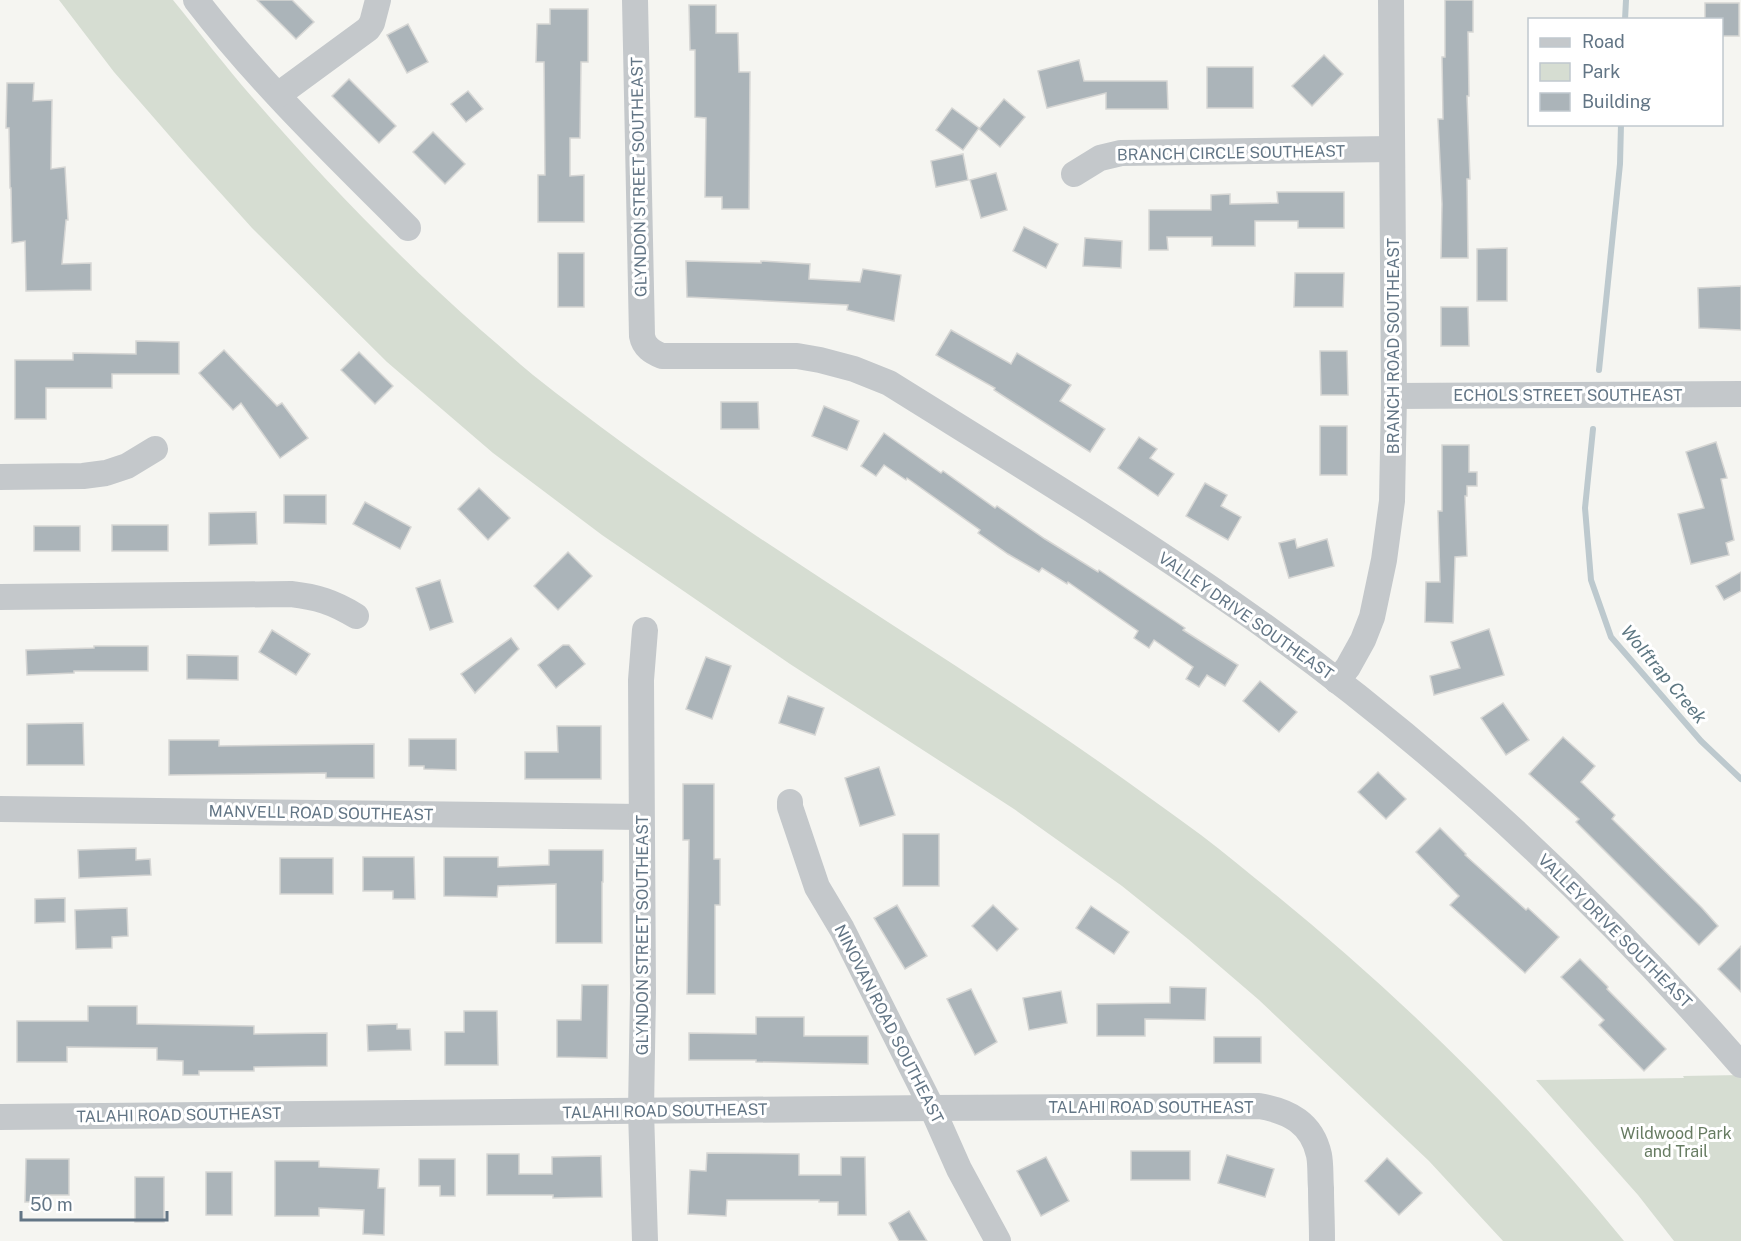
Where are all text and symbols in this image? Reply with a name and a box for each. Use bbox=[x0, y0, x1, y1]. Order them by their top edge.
legend bbox=[1528, 18, 1723, 126]
text: Road bbox=[1582, 31, 1625, 52]
street label: GLYNDON STREET SOUTHEAST bbox=[627, 56, 651, 297]
text: Park bbox=[1582, 61, 1620, 82]
text: Building bbox=[1582, 91, 1651, 112]
street label: BRANCH CIRCLE SOUTHEAST bbox=[1117, 141, 1346, 164]
street label: BRANCH ROAD SOUTHEAST bbox=[1384, 237, 1403, 454]
street label: ECHOLS STREET SOUTHEAST bbox=[1453, 386, 1683, 405]
street label: VALLEY DRIVE SOUTHEAST bbox=[1155, 548, 1338, 684]
water label: Wolftrap Creek bbox=[1617, 621, 1711, 728]
street label: MANVELL ROAD SOUTHEAST bbox=[208, 802, 434, 824]
street label: GLYNDON STREET SOUTHEAST bbox=[633, 814, 652, 1055]
street label: VALLEY DRIVE SOUTHEAST bbox=[1534, 850, 1696, 1012]
street label: NINOVAN ROAD SOUTHEAST bbox=[830, 921, 948, 1127]
street label: TALAHI ROAD SOUTHEAST bbox=[1048, 1098, 1254, 1117]
street label: TALAHI ROAD SOUTHEAST bbox=[562, 1100, 768, 1122]
street label: TALAHI ROAD SOUTHEAST bbox=[76, 1104, 282, 1126]
park label: Wildwood Park and Trail bbox=[1620, 1124, 1732, 1161]
scale bar bbox=[21, 1184, 166, 1222]
text: 50 m bbox=[30, 1194, 73, 1215]

